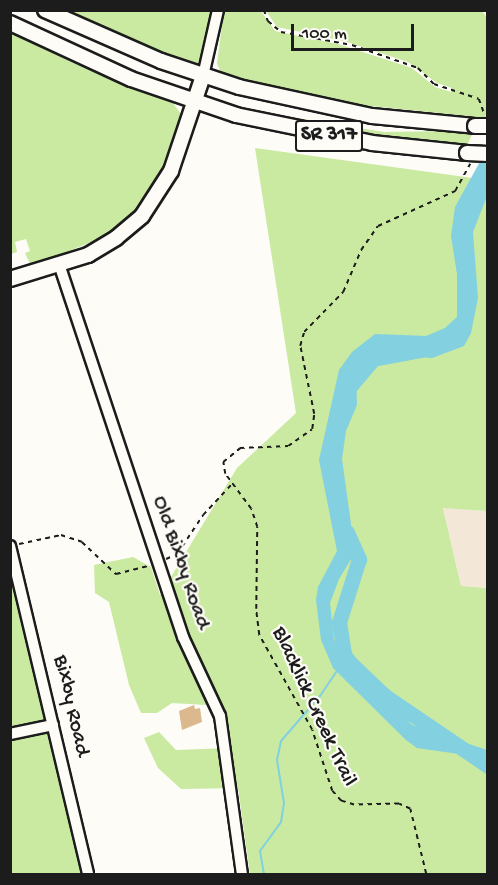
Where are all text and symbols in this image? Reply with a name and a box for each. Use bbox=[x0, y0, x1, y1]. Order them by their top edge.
scale bar bbox=[294, 12, 417, 50]
text: 100 m bbox=[302, 24, 347, 45]
road number: SR 317 bbox=[294, 118, 364, 154]
street label: Old Bixby Road bbox=[145, 493, 215, 633]
street label: Blacklick Creek Trail bbox=[264, 623, 362, 791]
street label: Bixby Road bbox=[46, 653, 94, 759]

